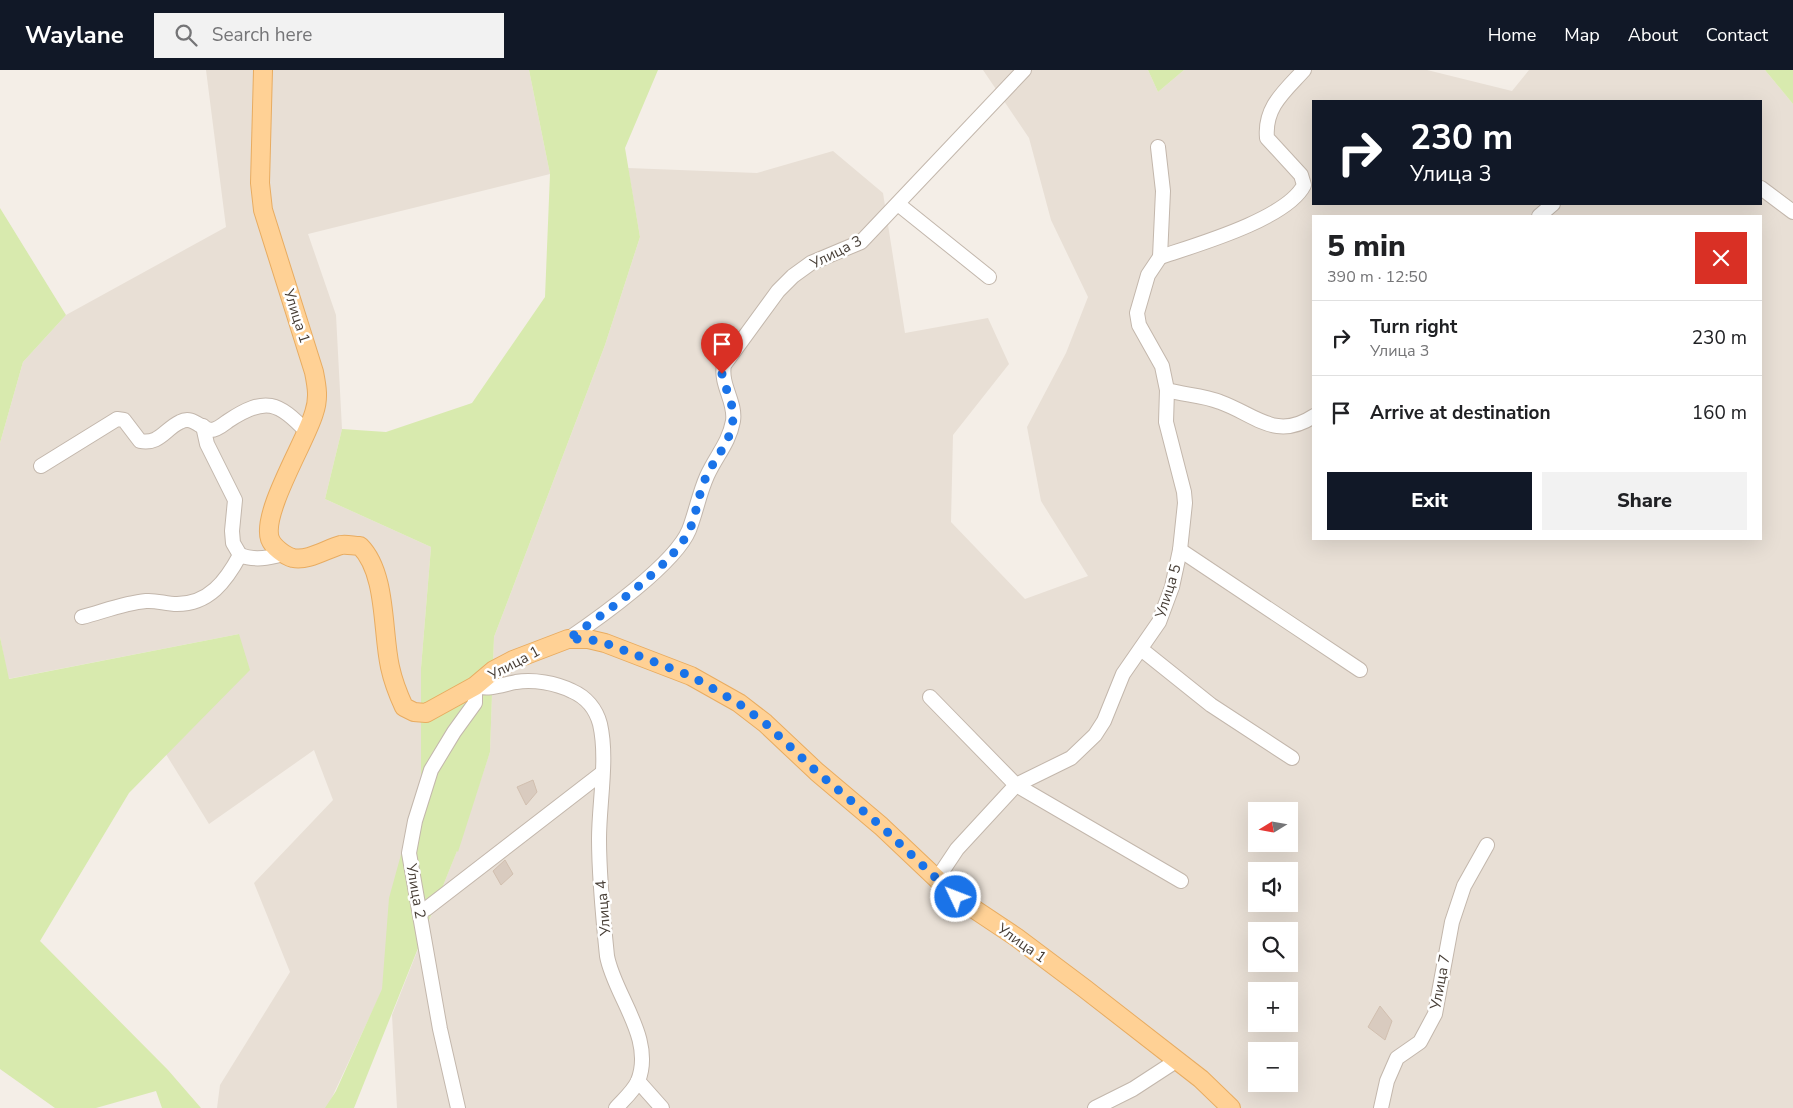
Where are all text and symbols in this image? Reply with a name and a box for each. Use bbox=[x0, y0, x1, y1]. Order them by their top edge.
search box bbox=[154, 13, 504, 58]
text: Waylane bbox=[25, 19, 124, 51]
icon: search bbox=[172, 21, 200, 49]
text: Search here bbox=[212, 22, 312, 48]
text: Home bbox=[1488, 23, 1536, 47]
text: Map bbox=[1564, 23, 1600, 47]
text: About bbox=[1628, 23, 1678, 47]
text: Contact bbox=[1706, 23, 1768, 47]
text: 230 m bbox=[1410, 114, 1513, 161]
icon: right bbox=[1327, 120, 1392, 185]
text: Улица 3 bbox=[1410, 159, 1492, 189]
text: 5 min bbox=[1327, 226, 1406, 267]
street label: Улица 3 bbox=[806, 230, 865, 274]
button: close bbox=[1695, 232, 1747, 284]
text: 390 m · 12:50 bbox=[1327, 266, 1428, 288]
street label: Улица 1 bbox=[279, 285, 315, 346]
text: Turn right bbox=[1370, 314, 1457, 340]
pin bbox=[701, 323, 743, 374]
icon: right bbox=[1327, 324, 1355, 352]
text: 230 m bbox=[1692, 325, 1747, 351]
icon: arrive bbox=[708, 330, 736, 358]
text: Улица 3 bbox=[1370, 340, 1429, 362]
icon: arrive bbox=[1327, 399, 1355, 427]
text: Arrive at destination bbox=[1370, 400, 1551, 426]
text: 160 m bbox=[1692, 400, 1747, 426]
button: Exit bbox=[1327, 472, 1532, 530]
button: Share bbox=[1542, 472, 1747, 530]
street label: Улица 5 bbox=[1150, 561, 1186, 622]
street label: Улица 1 bbox=[484, 641, 543, 685]
north arrow bbox=[1248, 802, 1298, 852]
map controls bbox=[1248, 802, 1298, 1092]
street label: Улица 2 bbox=[401, 861, 431, 920]
button: sound bbox=[1248, 862, 1298, 912]
position arrow bbox=[929, 870, 981, 922]
street label: Улица 4 bbox=[591, 879, 615, 938]
street label: Улица 1 bbox=[993, 918, 1051, 967]
button: search bbox=[1248, 922, 1298, 972]
street label: Улица 7 bbox=[1425, 953, 1455, 1012]
button: + bbox=[1248, 982, 1298, 1032]
button: − bbox=[1248, 1042, 1298, 1092]

